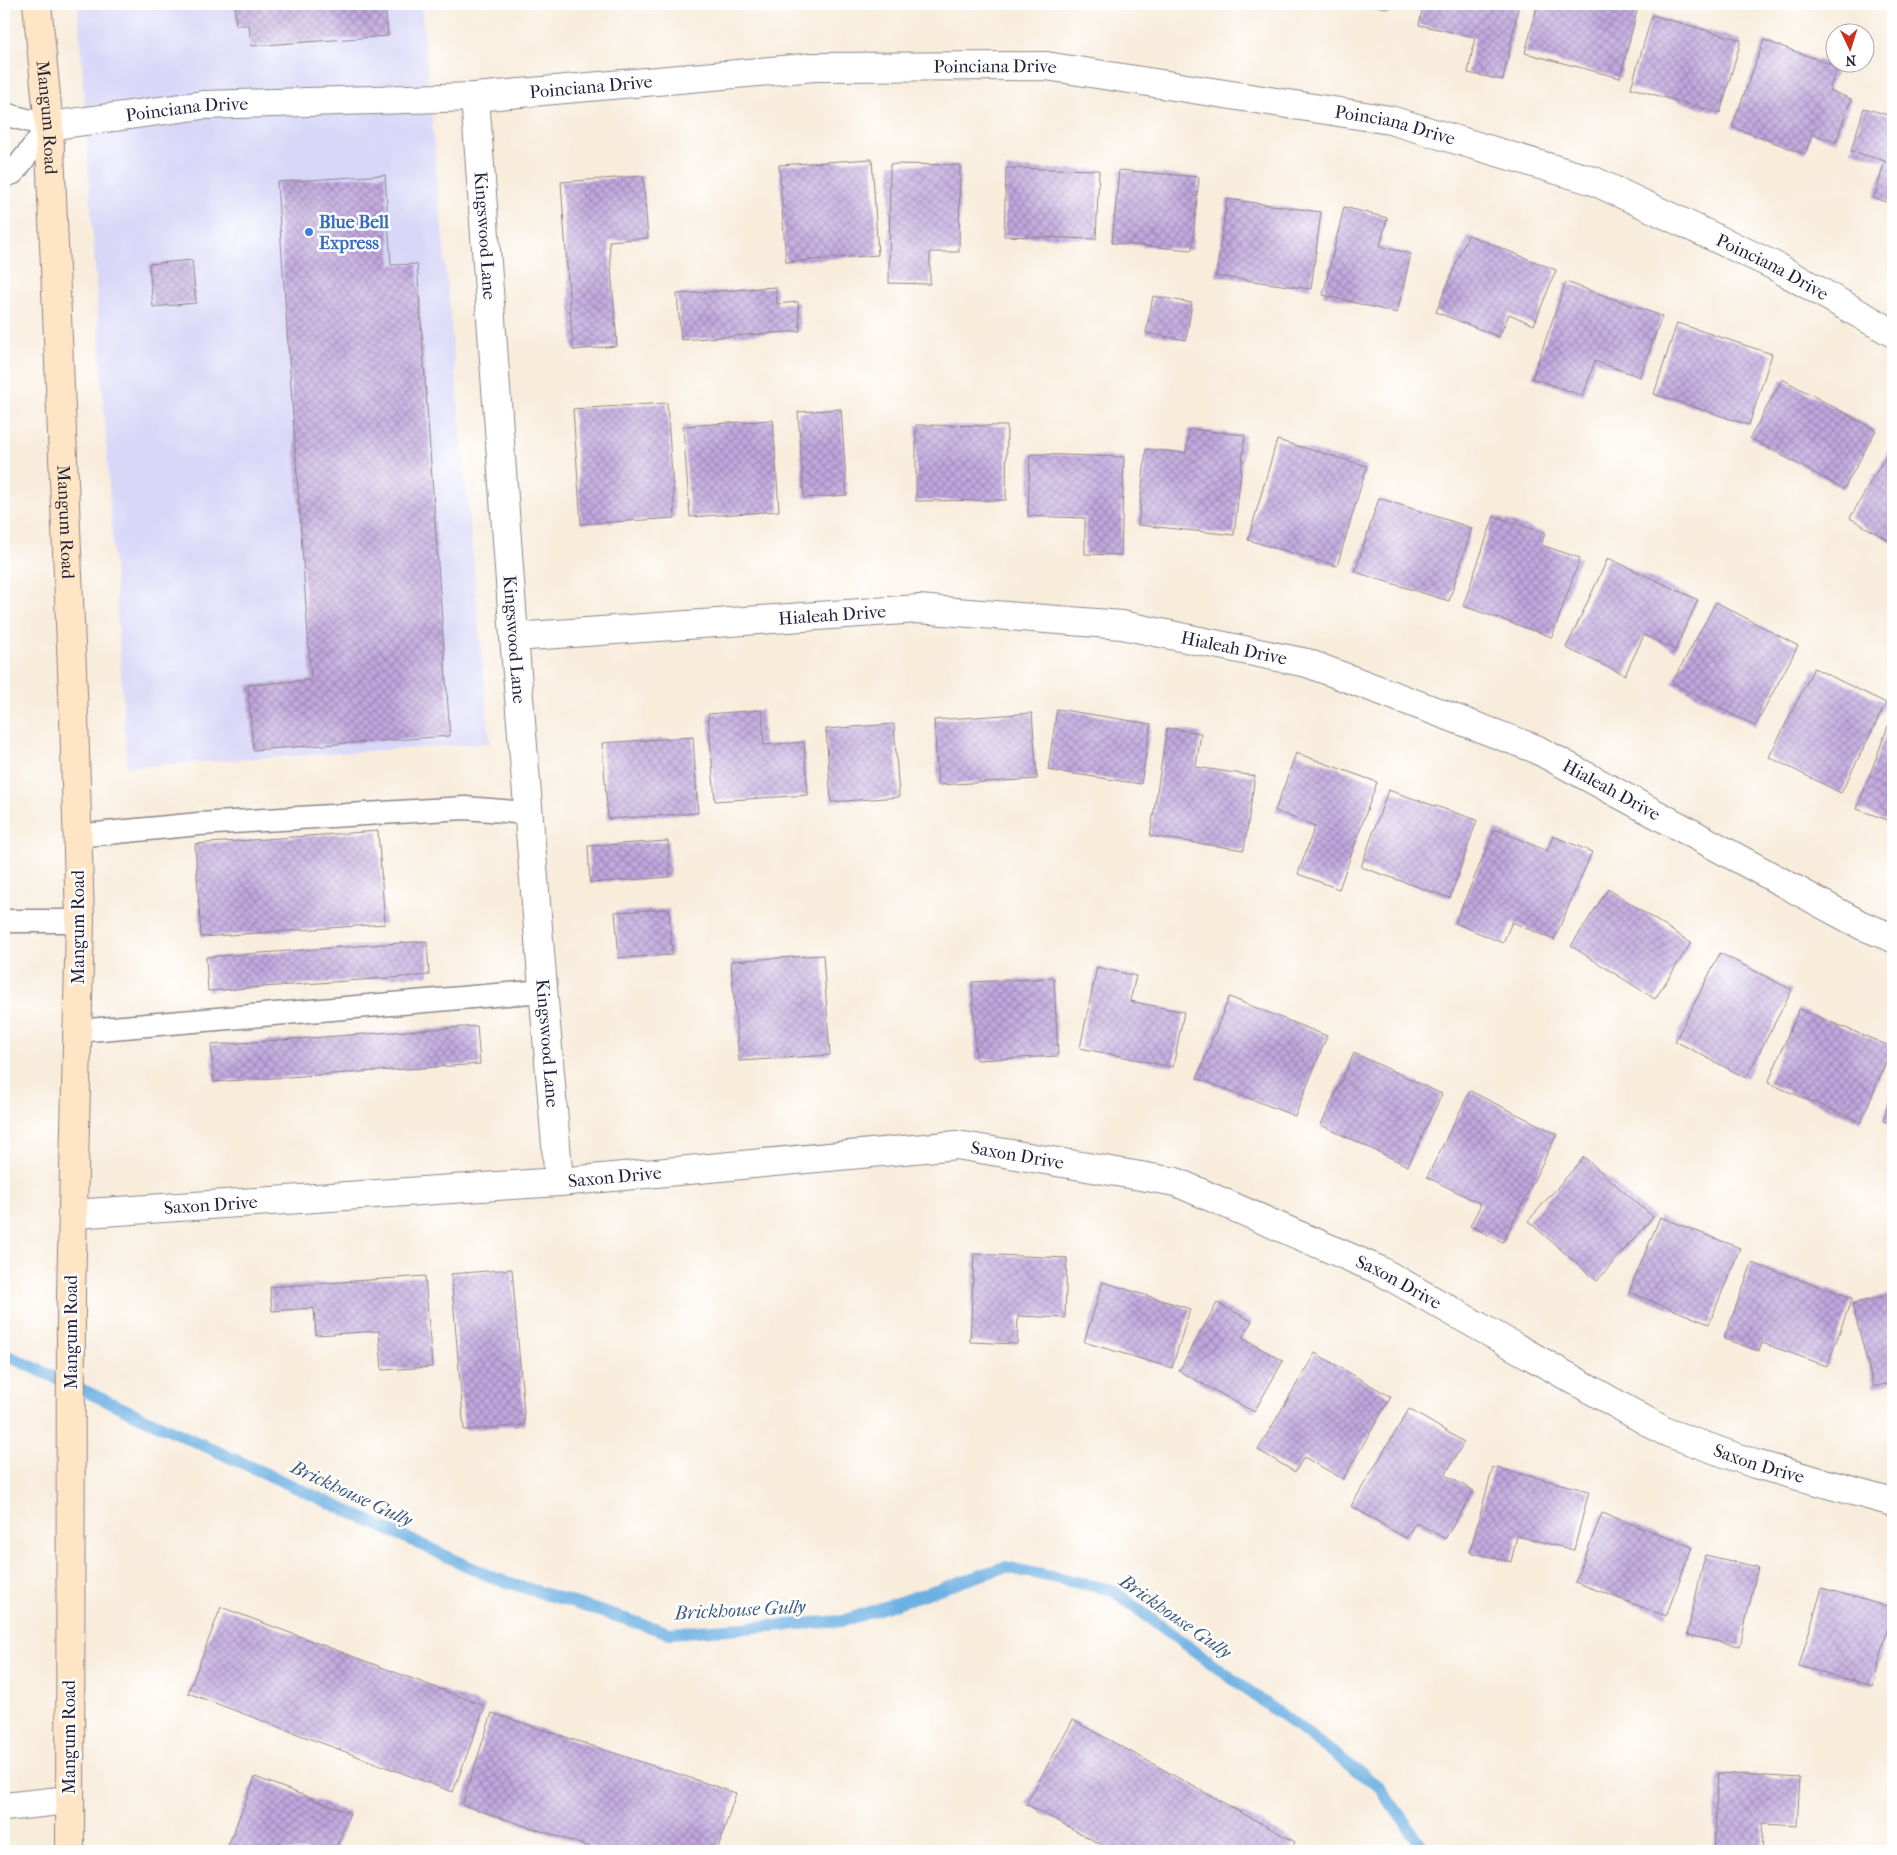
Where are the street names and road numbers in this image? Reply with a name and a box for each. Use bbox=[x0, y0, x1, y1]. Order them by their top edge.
street label: Poinciana Drive bbox=[933, 56, 1058, 79]
street label: Mangum Road bbox=[32, 60, 61, 175]
street label: Poinciana Drive bbox=[529, 71, 654, 103]
street label: Poinciana Drive bbox=[124, 94, 249, 126]
street label: Poinciana Drive bbox=[1333, 101, 1458, 150]
street label: Kingswood Lane bbox=[469, 171, 500, 301]
street label: Poinciana Drive bbox=[1713, 230, 1832, 305]
street label: Mangum Road bbox=[52, 465, 78, 580]
street label: Kingswood Lane bbox=[499, 575, 529, 705]
street label: Hialeah Drive bbox=[778, 601, 887, 630]
street label: Hialeah Drive bbox=[1179, 627, 1289, 670]
street label: Hialeah Drive bbox=[1559, 755, 1664, 825]
street label: Mangum Road bbox=[68, 870, 89, 984]
street label: Kingswood Lane bbox=[531, 978, 563, 1108]
street label: Saxon Drive bbox=[969, 1138, 1065, 1174]
street label: Saxon Drive bbox=[567, 1163, 663, 1192]
street label: Saxon Drive bbox=[163, 1192, 258, 1219]
street label: Saxon Drive bbox=[1352, 1251, 1445, 1314]
street label: Mangum Road bbox=[61, 1275, 82, 1389]
street label: Saxon Drive bbox=[1711, 1440, 1807, 1488]
street label: Mangum Road bbox=[59, 1680, 80, 1794]

